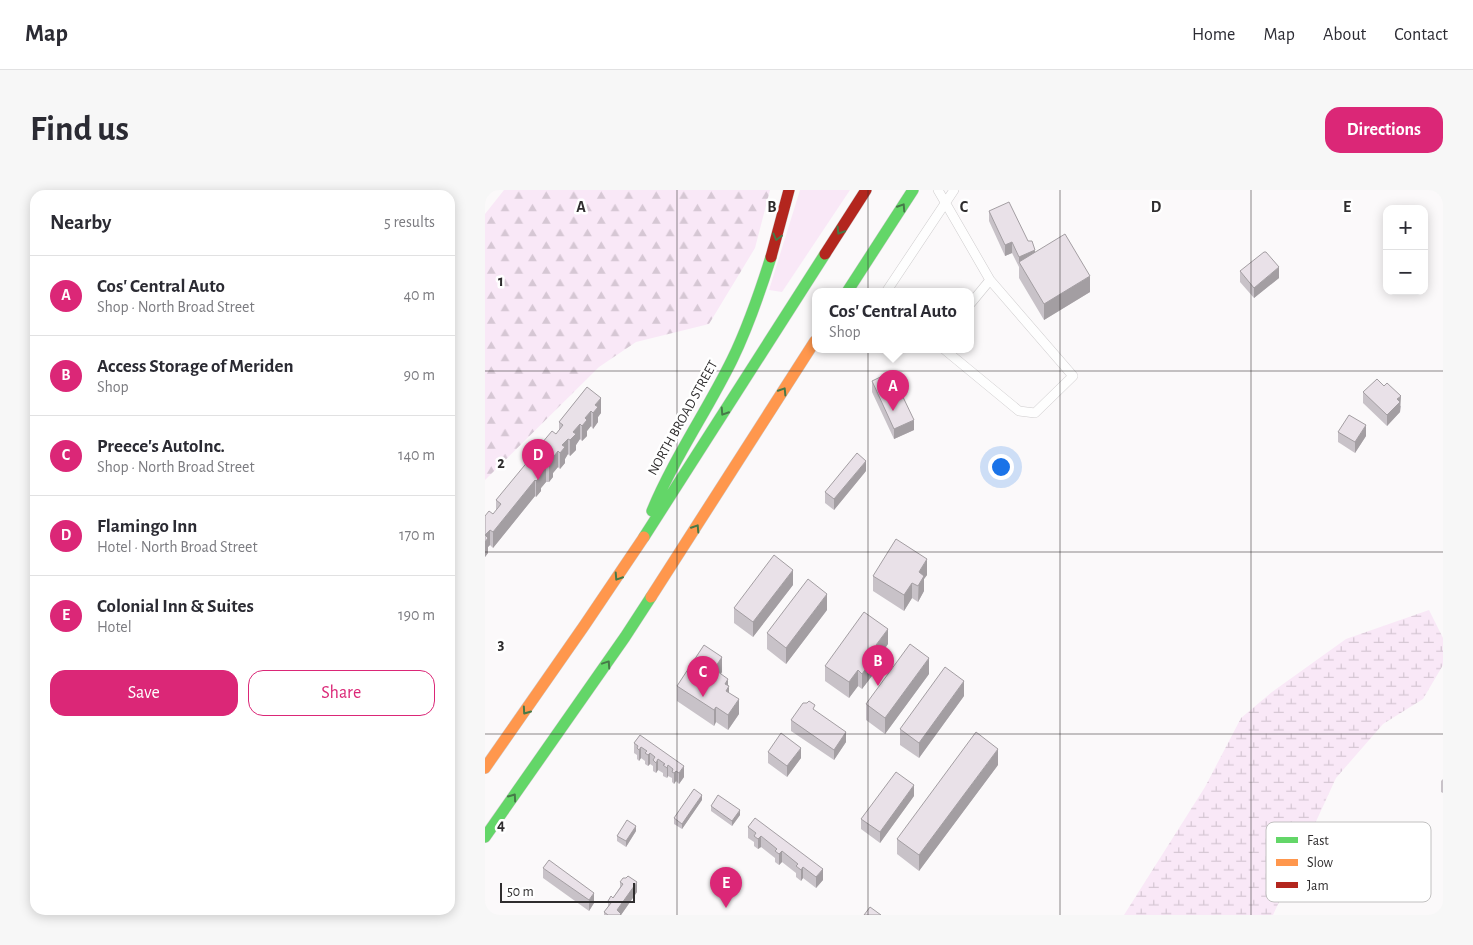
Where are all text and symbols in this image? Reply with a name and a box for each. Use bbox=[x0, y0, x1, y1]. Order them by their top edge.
text: Map bbox=[25, 22, 68, 46]
text: Home bbox=[1192, 26, 1235, 44]
text: Map bbox=[1263, 26, 1295, 44]
text: About bbox=[1323, 26, 1366, 44]
text: Contact bbox=[1394, 26, 1448, 44]
button: Directions bbox=[1325, 107, 1443, 153]
text: Find us bbox=[30, 112, 129, 147]
text: A bbox=[576, 199, 586, 215]
text: B bbox=[767, 199, 777, 215]
text: C bbox=[960, 199, 969, 215]
text: D bbox=[1151, 199, 1162, 215]
text: E bbox=[1343, 199, 1351, 215]
one-way arrow bbox=[895, 204, 905, 213]
map controls bbox=[1383, 205, 1428, 295]
button: + bbox=[1383, 205, 1428, 250]
text: Nearby bbox=[50, 212, 111, 233]
text: 5 results bbox=[384, 214, 435, 230]
one-way arrow bbox=[836, 226, 846, 235]
one-way arrow bbox=[772, 233, 782, 241]
button: − bbox=[1383, 250, 1428, 295]
text: 1 bbox=[498, 273, 504, 289]
text: Cos' Central Auto bbox=[97, 277, 225, 296]
text: A bbox=[61, 287, 71, 303]
text: 40 m bbox=[403, 287, 435, 303]
popup bbox=[812, 288, 974, 353]
text: Shop · North Broad Street bbox=[97, 299, 255, 315]
text: Cos' Central Auto bbox=[829, 302, 957, 321]
text: Shop bbox=[829, 324, 861, 340]
text: Access Storage of Meriden bbox=[97, 357, 294, 376]
street label: NORTH BROAD STREET bbox=[646, 358, 720, 478]
text: B bbox=[61, 367, 71, 383]
text: 90 m bbox=[404, 367, 435, 383]
pin: A bbox=[877, 370, 909, 411]
text: Shop bbox=[97, 379, 129, 395]
one-way arrow bbox=[777, 388, 786, 397]
one-way arrow bbox=[720, 407, 730, 416]
text: Preece's AutoInc. bbox=[97, 437, 225, 456]
pin: D bbox=[522, 439, 554, 480]
text: C bbox=[62, 447, 70, 463]
text: 140 m bbox=[398, 447, 435, 463]
your location bbox=[988, 454, 1014, 480]
text: 2 bbox=[497, 455, 505, 471]
text: Shop · North Broad Street bbox=[97, 459, 255, 475]
text: Flamingo Inn bbox=[97, 517, 197, 536]
one-way arrow bbox=[689, 525, 699, 534]
text: D bbox=[61, 527, 71, 543]
text: 170 m bbox=[399, 527, 435, 543]
text: Hotel · North Broad Street bbox=[97, 539, 258, 555]
one-way arrow bbox=[615, 571, 624, 581]
text: Colonial Inn & Suites bbox=[97, 597, 254, 616]
text: E bbox=[62, 607, 70, 623]
text: 190 m bbox=[398, 607, 435, 623]
text: Hotel bbox=[97, 619, 132, 635]
text: 3 bbox=[498, 636, 505, 652]
pin: B bbox=[862, 645, 894, 686]
pin: C bbox=[687, 656, 719, 697]
one-way arrow bbox=[601, 661, 610, 670]
button: Save bbox=[50, 670, 238, 716]
button: Share bbox=[248, 670, 435, 716]
one-way arrow bbox=[523, 705, 532, 715]
one-way arrow bbox=[507, 793, 516, 803]
text: 4 bbox=[497, 817, 505, 833]
legend bbox=[1266, 822, 1431, 902]
text: Fast bbox=[1307, 834, 1329, 848]
text: Slow bbox=[1307, 856, 1334, 870]
pin: E bbox=[710, 867, 742, 908]
text: Jam bbox=[1307, 879, 1329, 893]
scale bar bbox=[500, 880, 635, 903]
text: 50 m bbox=[507, 885, 534, 899]

